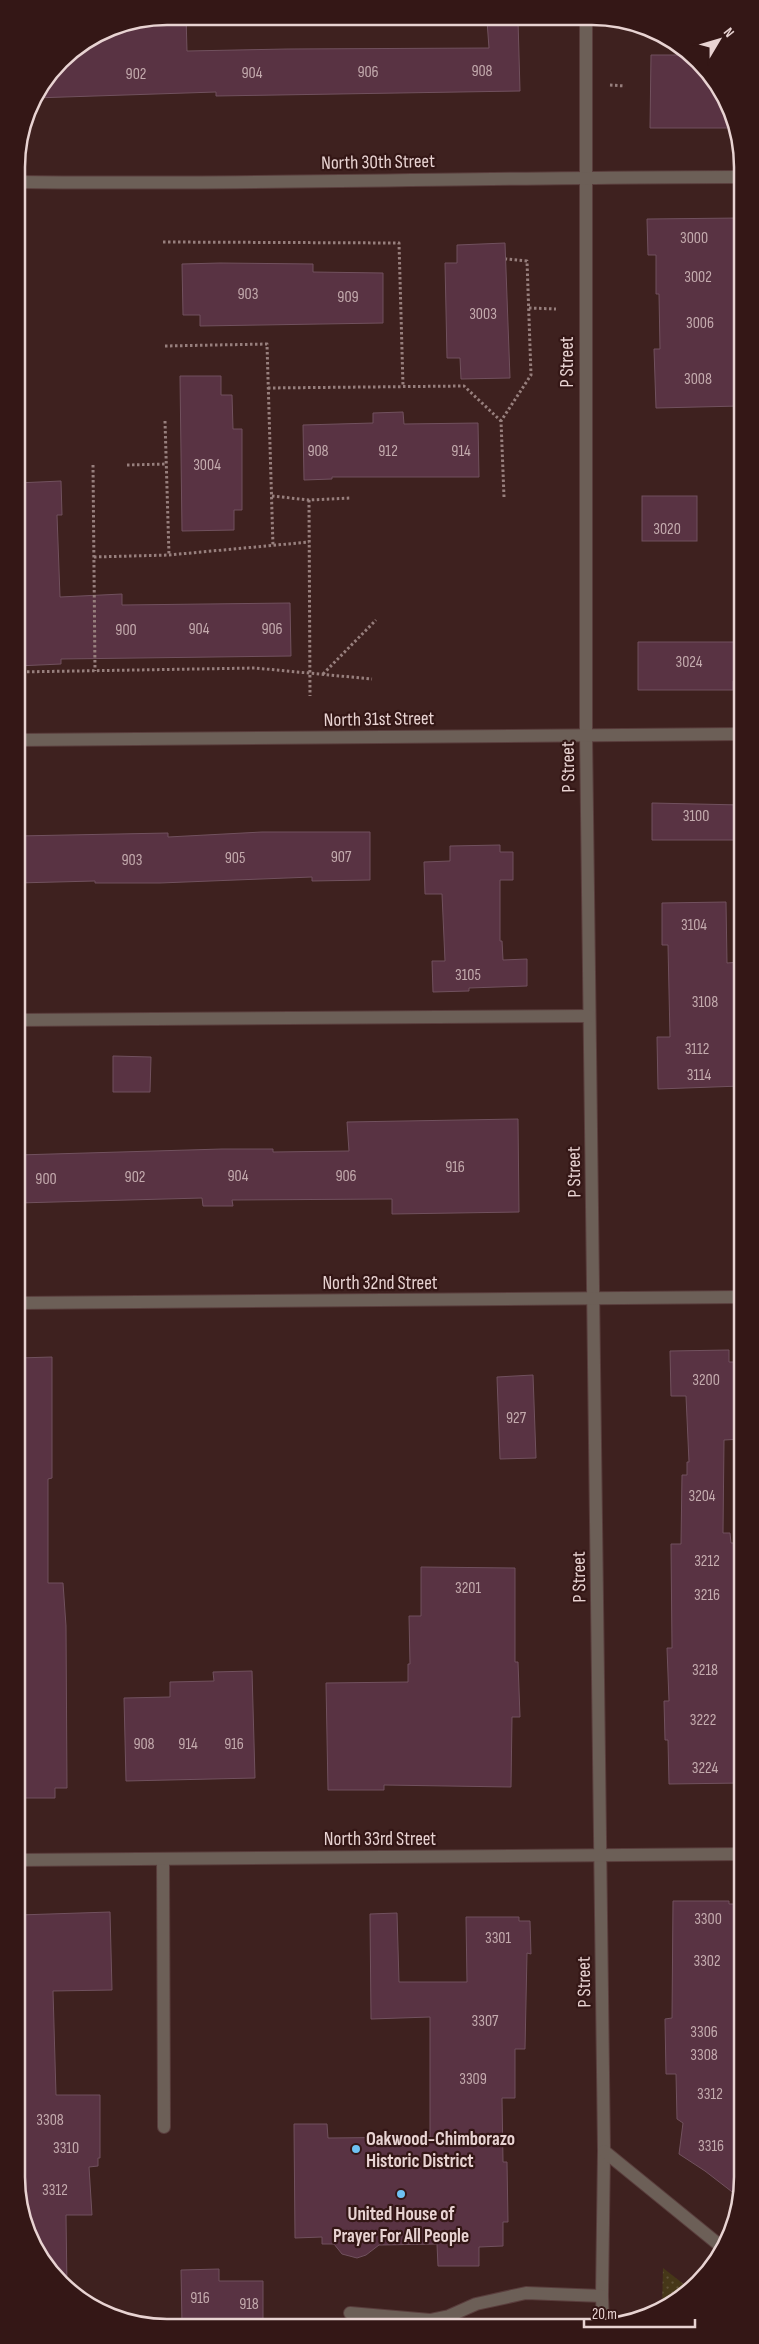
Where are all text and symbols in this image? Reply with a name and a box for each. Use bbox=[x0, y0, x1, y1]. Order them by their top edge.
north arrow bbox=[694, 15, 744, 65]
text: N bbox=[720, 24, 738, 40]
house number: 908 bbox=[471, 62, 493, 81]
house number: 906 bbox=[357, 63, 379, 82]
house number: 904 bbox=[242, 64, 263, 83]
house number: 902 bbox=[126, 65, 146, 84]
street label: North 30th Street bbox=[321, 150, 435, 175]
house number: 3000 bbox=[680, 229, 708, 248]
house number: 3002 bbox=[684, 268, 712, 287]
house number: 903 bbox=[238, 285, 258, 304]
house number: 909 bbox=[337, 288, 359, 307]
house number: 3003 bbox=[469, 305, 497, 324]
house number: 3006 bbox=[686, 314, 714, 333]
street label: P Street bbox=[556, 336, 579, 388]
house number: 3008 bbox=[684, 370, 712, 389]
house number: 908 bbox=[307, 442, 329, 461]
house number: 912 bbox=[378, 442, 398, 461]
house number: 914 bbox=[451, 442, 471, 461]
house number: 3004 bbox=[193, 456, 221, 475]
house number: 3020 bbox=[653, 520, 681, 539]
house number: 904 bbox=[189, 620, 210, 639]
house number: 906 bbox=[261, 620, 283, 639]
house number: 900 bbox=[115, 621, 137, 640]
house number: 3024 bbox=[675, 653, 703, 672]
street label: North 31st Street bbox=[324, 707, 435, 732]
street label: P Street bbox=[557, 741, 580, 793]
house number: 3100 bbox=[683, 807, 709, 826]
house number: 907 bbox=[331, 848, 352, 867]
house number: 905 bbox=[225, 849, 245, 868]
house number: 903 bbox=[122, 851, 142, 870]
house number: 3104 bbox=[681, 916, 707, 935]
house number: 3105 bbox=[455, 966, 481, 985]
house number: 3108 bbox=[692, 993, 718, 1012]
house number: 3112 bbox=[685, 1040, 709, 1059]
house number: 3114 bbox=[687, 1066, 712, 1085]
street label: P Street bbox=[563, 1146, 586, 1198]
house number: 916 bbox=[445, 1158, 465, 1177]
house number: 904 bbox=[228, 1167, 249, 1186]
house number: 906 bbox=[335, 1167, 357, 1186]
house number: 902 bbox=[125, 1168, 145, 1187]
house number: 900 bbox=[35, 1170, 57, 1189]
street label: North 32nd Street bbox=[322, 1272, 438, 1295]
house number: 3200 bbox=[692, 1371, 720, 1390]
house number: 927 bbox=[506, 1409, 527, 1428]
house number: 3204 bbox=[688, 1487, 716, 1506]
street label: P Street bbox=[568, 1551, 591, 1603]
house number: 3212 bbox=[694, 1552, 720, 1571]
house number: 3201 bbox=[455, 1579, 481, 1598]
house number: 3216 bbox=[694, 1586, 720, 1605]
house number: 3218 bbox=[692, 1661, 718, 1680]
house number: 3222 bbox=[690, 1711, 716, 1730]
house number: 908 bbox=[133, 1735, 155, 1754]
house number: 914 bbox=[178, 1735, 198, 1754]
house number: 916 bbox=[224, 1735, 244, 1754]
house number: 3224 bbox=[692, 1759, 719, 1778]
street label: North 33rd Street bbox=[324, 1828, 436, 1851]
house number: 3300 bbox=[694, 1910, 722, 1929]
house number: 3301 bbox=[485, 1929, 511, 1948]
house number: 3302 bbox=[693, 1952, 721, 1971]
street label: P Street bbox=[573, 1956, 596, 2008]
house number: 3307 bbox=[472, 2012, 499, 2031]
house number: 3306 bbox=[690, 2023, 718, 2042]
house number: 3308 bbox=[690, 2046, 718, 2065]
house number: 3309 bbox=[459, 2070, 487, 2089]
house number: 3312 bbox=[697, 2085, 723, 2104]
house number: 3308 bbox=[36, 2111, 64, 2130]
place label: Oakwood-Chimborazo Historic District bbox=[366, 2128, 515, 2173]
house number: 3316 bbox=[698, 2137, 724, 2156]
house number: 3310 bbox=[53, 2139, 79, 2158]
marker: Oakwood-Chimborazo Historic District bbox=[350, 2143, 362, 2155]
house number: 3312 bbox=[42, 2181, 68, 2200]
marker: United House of Prayer For All People bbox=[395, 2188, 407, 2200]
place label: United House of Prayer For All People bbox=[333, 2203, 469, 2248]
house number: 916 bbox=[190, 2289, 210, 2308]
house number: 918 bbox=[239, 2295, 259, 2314]
scale bar bbox=[584, 2296, 695, 2328]
text: 20 m bbox=[592, 2305, 617, 2324]

